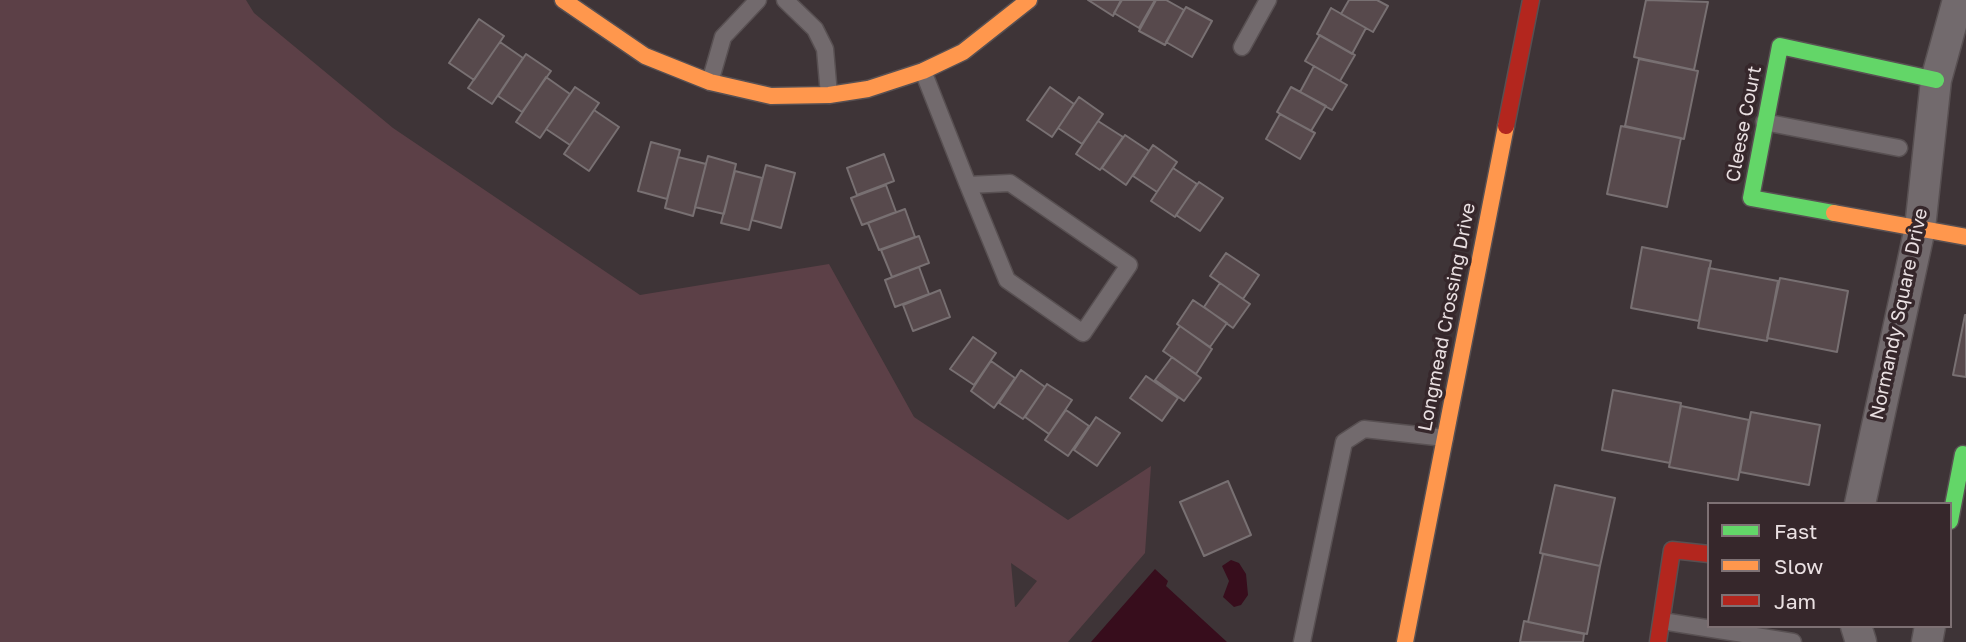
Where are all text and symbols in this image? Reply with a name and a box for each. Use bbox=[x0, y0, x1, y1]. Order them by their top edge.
street label: Cleese Court bbox=[1722, 64, 1766, 184]
street label: Longmead Crossing Drive bbox=[1414, 201, 1480, 433]
street label: Normandy Square Drive bbox=[1865, 206, 1933, 422]
legend bbox=[1707, 502, 1952, 628]
text: Fast bbox=[1774, 518, 1817, 544]
text: Slow bbox=[1774, 553, 1823, 579]
text: Jam bbox=[1774, 588, 1816, 614]

